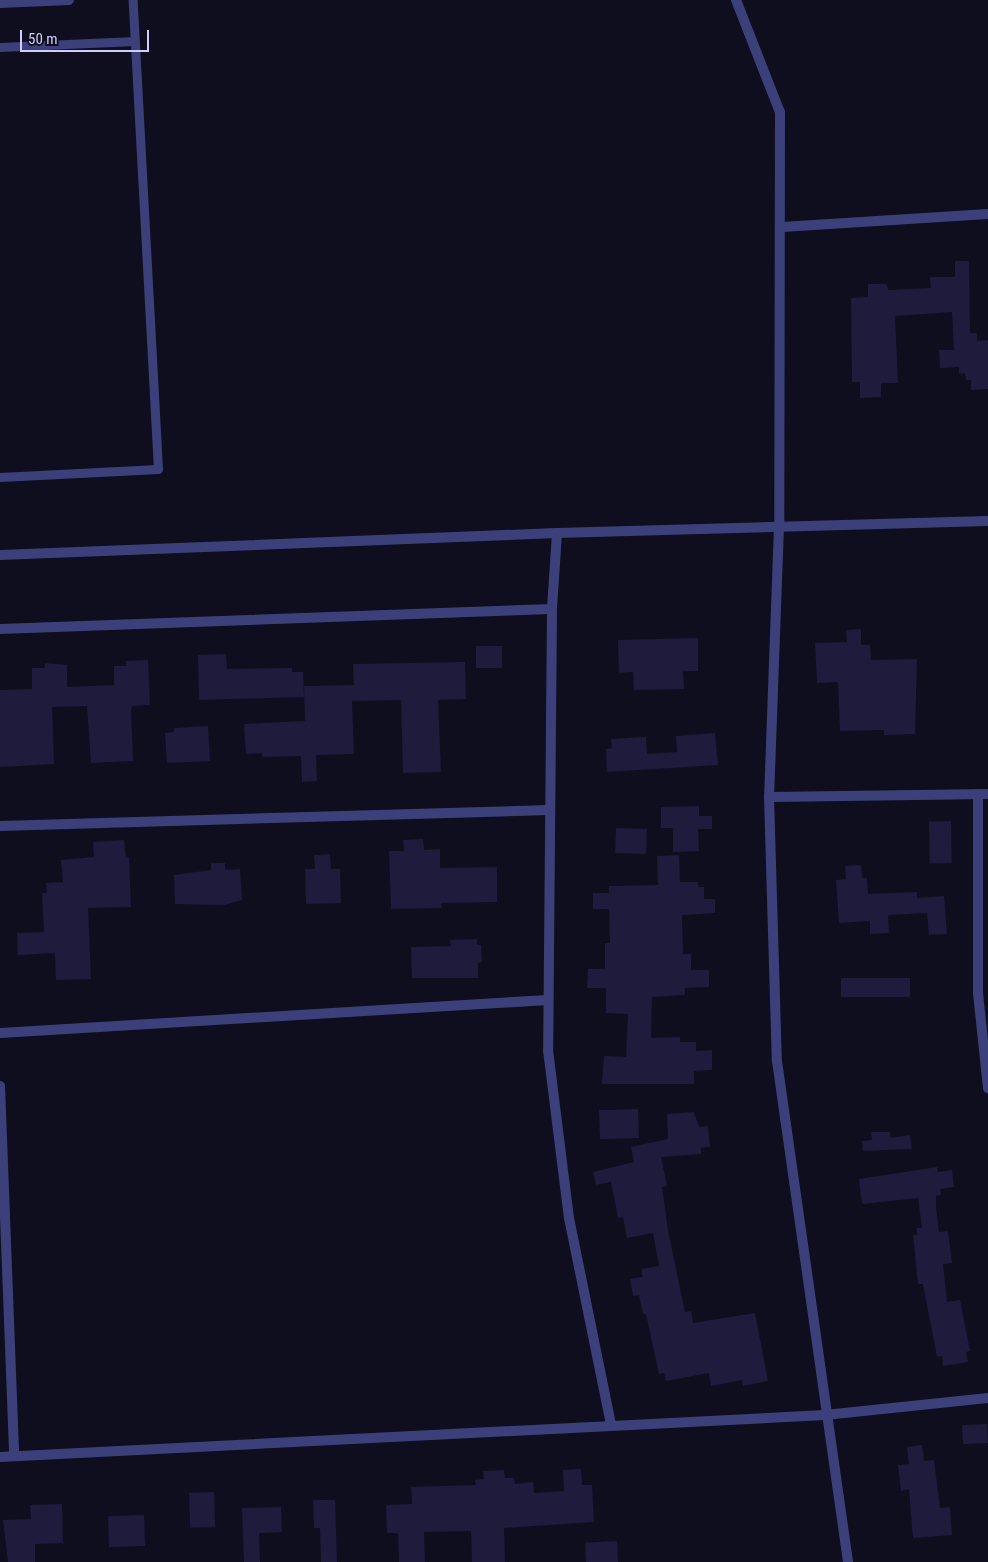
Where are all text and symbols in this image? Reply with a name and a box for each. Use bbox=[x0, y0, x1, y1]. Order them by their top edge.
scale bar bbox=[22, 20, 151, 52]
text: 50 m bbox=[28, 30, 58, 48]

